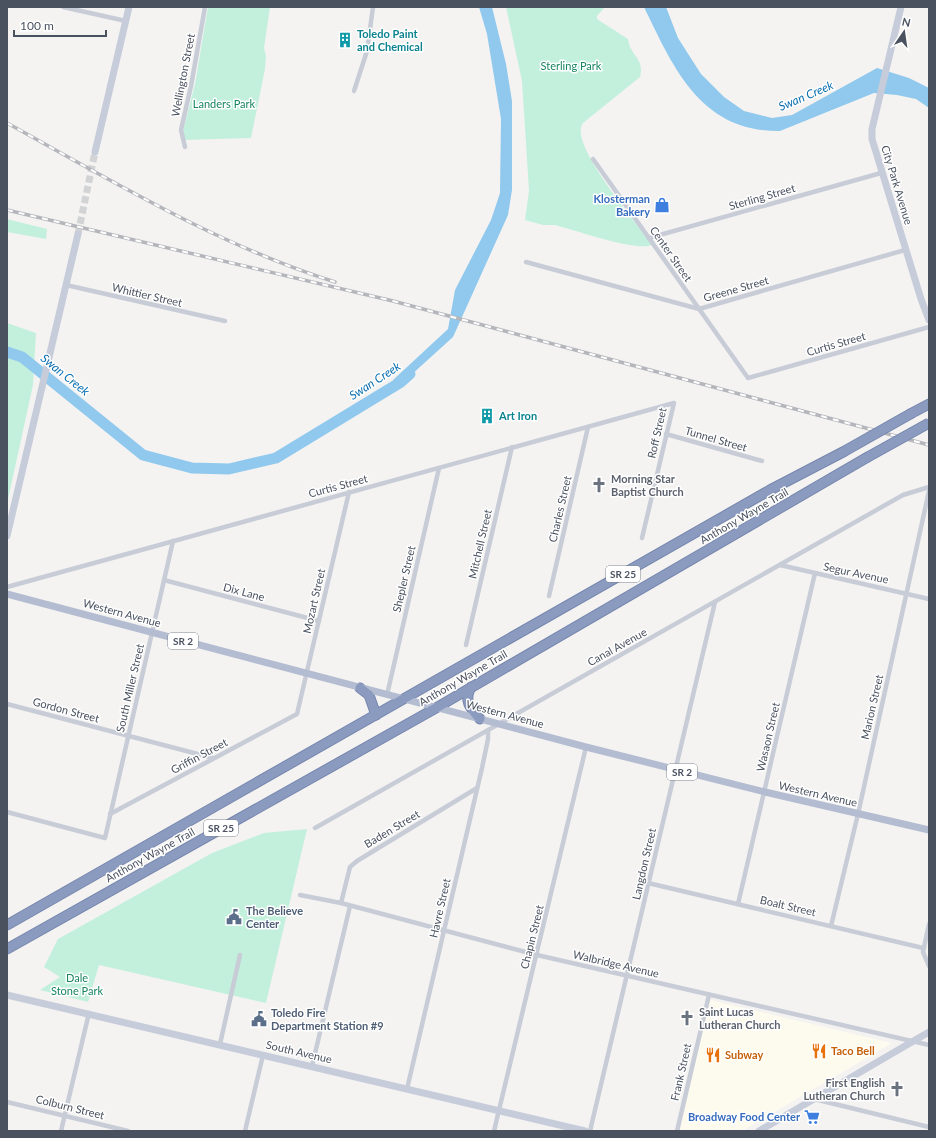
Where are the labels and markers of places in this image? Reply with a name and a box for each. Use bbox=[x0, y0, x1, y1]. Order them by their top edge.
place label: Toledo Paint and Chemical bbox=[357, 27, 423, 53]
building icon: Toledo Paint and Chemical bbox=[336, 31, 354, 49]
place label: Klosterman Bakery bbox=[594, 192, 650, 218]
shop icon: Klosterman Bakery bbox=[653, 196, 671, 214]
building icon: Art Iron bbox=[478, 407, 496, 425]
place label: Art Iron bbox=[498, 409, 537, 422]
place label: Morning Star Baptist Church bbox=[611, 472, 684, 498]
church icon: Morning Star Baptist Church bbox=[590, 476, 608, 494]
place label: The Believe Center bbox=[246, 904, 303, 930]
public building icon: The Believe Center bbox=[225, 908, 243, 926]
place label: Saint Lucas Lutheran Church bbox=[699, 1005, 780, 1031]
place label: Toledo Fire Department Station #9 bbox=[271, 1006, 384, 1032]
church icon: Saint Lucas Lutheran Church bbox=[678, 1009, 696, 1027]
public building icon: Toledo Fire Department Station #9 bbox=[250, 1010, 268, 1028]
restaurant icon: Taco Bell bbox=[810, 1042, 828, 1060]
place label: Taco Bell bbox=[831, 1044, 875, 1057]
restaurant icon: Subway bbox=[704, 1046, 722, 1064]
place label: Subway bbox=[725, 1048, 763, 1061]
place label: First English Lutheran Church bbox=[804, 1076, 885, 1102]
church icon: First English Lutheran Church bbox=[888, 1080, 906, 1098]
supermarket icon: Broadway Food Center bbox=[803, 1108, 821, 1126]
place label: Broadway Food Center bbox=[688, 1110, 801, 1123]

